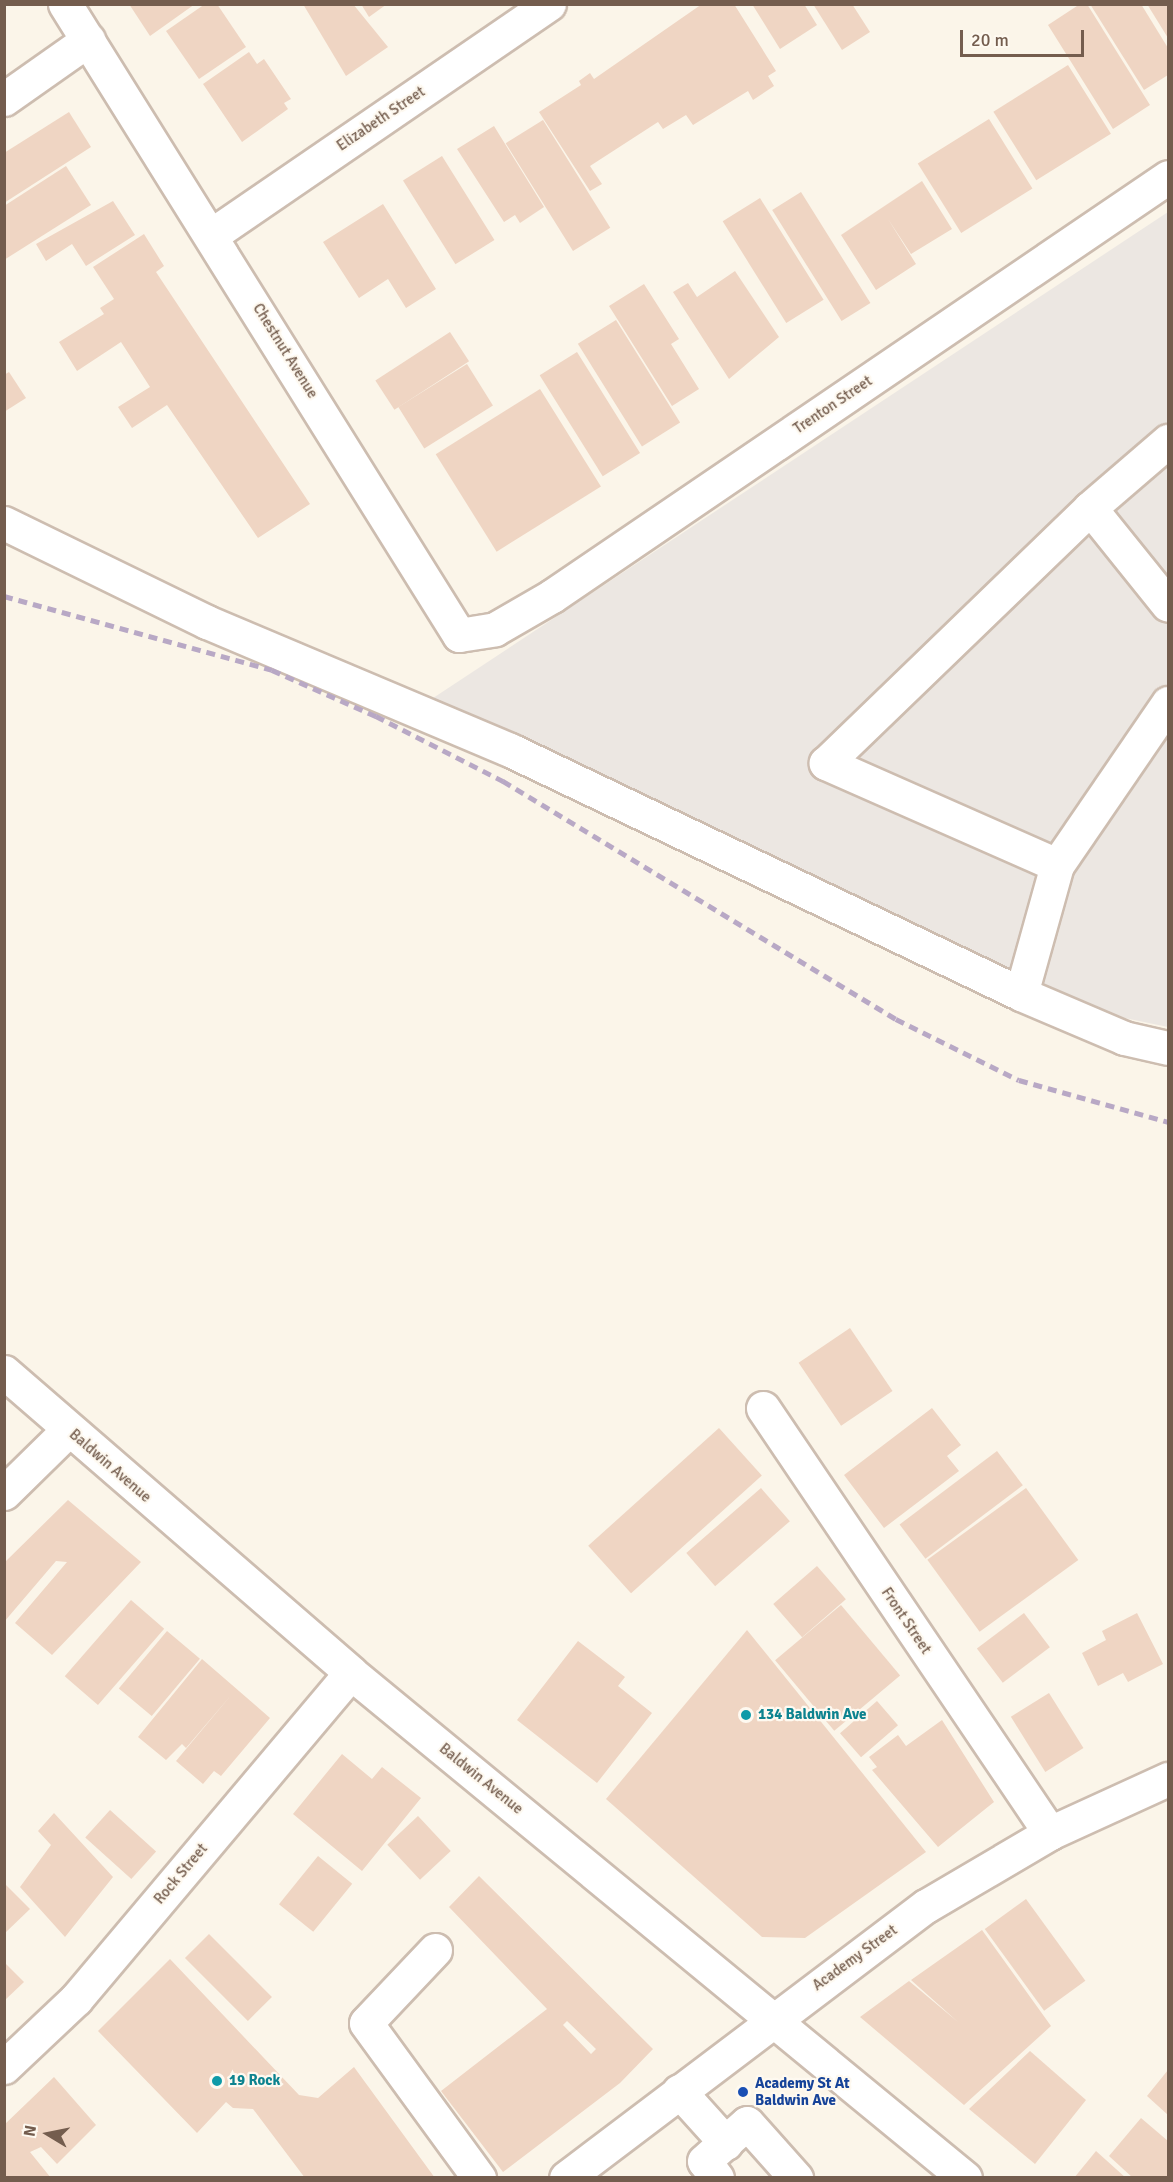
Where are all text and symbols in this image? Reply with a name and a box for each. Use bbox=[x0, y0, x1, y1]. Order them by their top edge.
scale bar bbox=[963, 18, 1088, 56]
text: 20 m bbox=[971, 29, 1009, 51]
street label: Elizabeth Street bbox=[334, 83, 428, 155]
street label: Chestnut Avenue bbox=[249, 300, 321, 402]
street label: Trenton Street bbox=[790, 372, 876, 438]
street label: Baldwin Avenue bbox=[65, 1426, 155, 1506]
street label: Front Street bbox=[877, 1584, 935, 1658]
place label: 134 Baldwin Ave bbox=[758, 1706, 867, 1724]
marker: 134 Baldwin Ave bbox=[739, 1708, 753, 1722]
street label: Baldwin Avenue bbox=[436, 1740, 526, 1818]
street label: Rock Street bbox=[150, 1840, 212, 1908]
street label: Academy Street bbox=[809, 1921, 901, 1995]
place label: 19 Rock bbox=[229, 2072, 280, 2090]
marker: 19 Rock bbox=[210, 2074, 224, 2088]
place label: Academy St At Baldwin Ave bbox=[755, 2074, 850, 2109]
marker: Academy St At Baldwin Ave bbox=[736, 2085, 750, 2099]
north arrow bbox=[18, 2104, 78, 2164]
text: N bbox=[19, 2124, 41, 2138]

